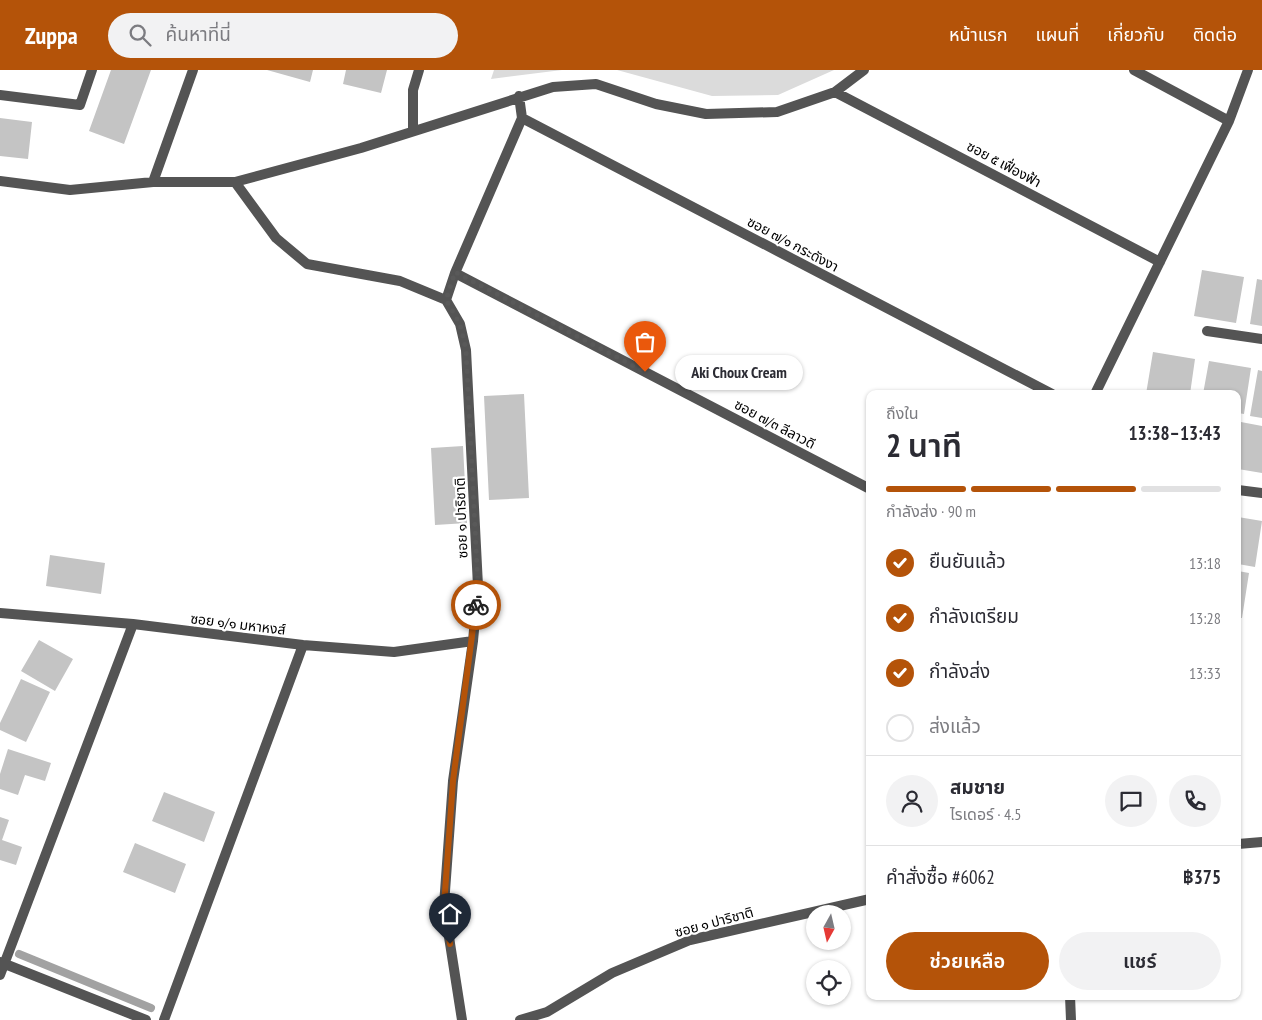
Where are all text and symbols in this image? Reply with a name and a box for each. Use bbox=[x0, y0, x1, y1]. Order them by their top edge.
search box bbox=[108, 13, 458, 58]
text: Zuppa bbox=[25, 20, 78, 51]
icon: search bbox=[126, 21, 154, 49]
text: ค้นหาที่นี่ bbox=[166, 22, 231, 46]
text: หน้าแรก bbox=[949, 23, 1007, 46]
text: แผนที่ bbox=[1035, 23, 1079, 46]
text: เกี่ยวกับ bbox=[1107, 23, 1165, 46]
text: ติดต่อ bbox=[1193, 23, 1237, 46]
street label: ซอย ๕ เฟื่องฟ้า bbox=[964, 136, 1045, 191]
street label: ซอย ๗/๑ กระดังงา bbox=[744, 212, 842, 276]
pin bbox=[624, 321, 666, 372]
icon: bag bbox=[631, 328, 659, 356]
callout: Aki Choux Cream bbox=[675, 354, 802, 390]
text: Aki Choux Cream bbox=[691, 362, 787, 382]
street label: ซอย ๗/๓ ลีลาวดี bbox=[731, 395, 819, 453]
text: ถึงใน bbox=[886, 403, 919, 423]
text: 13:38–13:43 bbox=[1128, 421, 1221, 445]
text: 2 นาที bbox=[886, 424, 962, 466]
street label: ซอย ๑ ปาริชาติ bbox=[451, 477, 471, 559]
text: กำลังส่ง · 90 m bbox=[886, 501, 976, 521]
icon: check bbox=[886, 549, 914, 577]
text: ยืนยันแล้ว bbox=[929, 549, 1006, 573]
text: 13:18 bbox=[1189, 553, 1221, 573]
courier bbox=[451, 580, 501, 630]
icon: bike bbox=[462, 591, 490, 619]
icon: check bbox=[886, 604, 914, 632]
text: กำลังเตรียม bbox=[929, 604, 1019, 628]
text: 13:28 bbox=[1189, 608, 1221, 628]
street label: ซอย ๑/๑ มหาหงส์ bbox=[189, 609, 287, 639]
icon: check bbox=[886, 659, 914, 687]
text: กำลังส่ง bbox=[929, 659, 990, 683]
text: 13:33 bbox=[1189, 663, 1221, 683]
text: ส่งแล้ว bbox=[929, 714, 981, 738]
button: person bbox=[886, 775, 938, 827]
text: สมชาย bbox=[950, 775, 1005, 799]
button: chat bbox=[1105, 775, 1157, 827]
button: phone bbox=[1169, 775, 1221, 827]
text: ไรเดอร์ · 4.5 bbox=[950, 804, 1021, 824]
text: คำสั่งซื้อ #6062 bbox=[886, 865, 995, 889]
text: ฿375 bbox=[1183, 865, 1221, 889]
pin bbox=[429, 893, 471, 944]
icon: home bbox=[436, 900, 464, 928]
street label: ซอย ๑ ปาริชาติ bbox=[673, 903, 755, 941]
north arrow bbox=[806, 905, 851, 950]
map controls bbox=[806, 905, 851, 1005]
button: ช่วยเหลือ bbox=[886, 932, 1049, 990]
button: แชร์ bbox=[1059, 932, 1221, 990]
button: locate bbox=[806, 960, 851, 1005]

